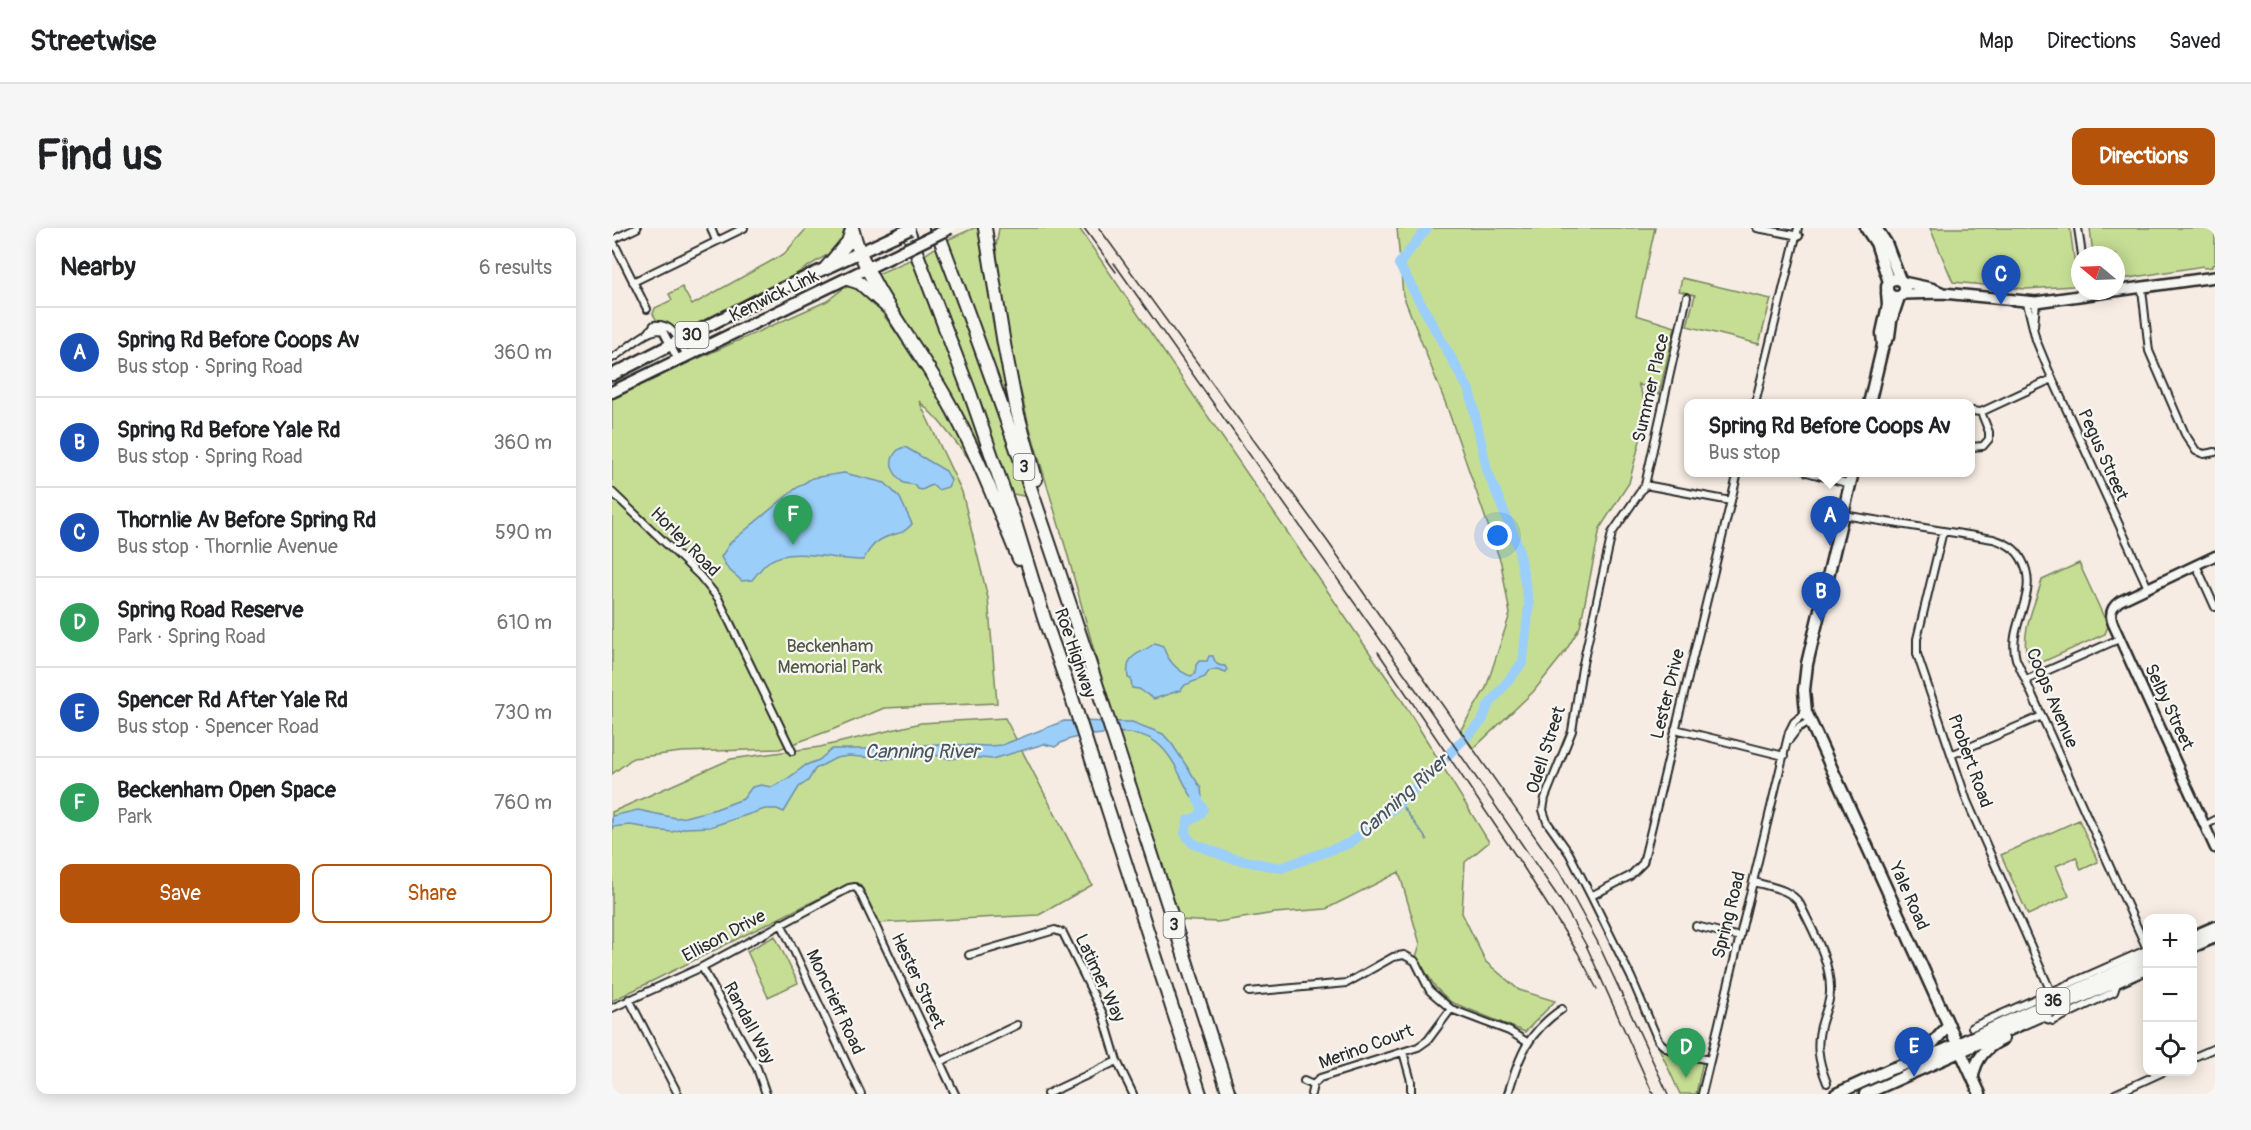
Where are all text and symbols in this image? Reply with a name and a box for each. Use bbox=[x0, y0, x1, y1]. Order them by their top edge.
text: Streetwise bbox=[30, 24, 156, 59]
text: Map bbox=[1979, 28, 2014, 55]
text: Directions bbox=[2047, 28, 2136, 55]
text: Saved bbox=[2169, 28, 2221, 55]
button: Directions bbox=[2072, 128, 2215, 185]
text: Find us bbox=[36, 130, 162, 182]
north arrow bbox=[2071, 246, 2125, 300]
text: Nearby bbox=[60, 251, 136, 283]
text: 6 results bbox=[479, 255, 552, 280]
pin: C bbox=[1982, 256, 2020, 305]
street label: Kenwick Link bbox=[726, 264, 823, 327]
road number: 30 bbox=[676, 322, 709, 348]
text: Spring Rd Before Coops Av bbox=[117, 326, 359, 354]
street label: Summer Place bbox=[1627, 331, 1675, 445]
text: A bbox=[73, 340, 86, 365]
text: 360 m bbox=[493, 340, 552, 365]
text: Bus stop · Spring Road bbox=[117, 354, 303, 379]
popup bbox=[1684, 399, 1975, 477]
street label: Pegus Street bbox=[2073, 406, 2134, 505]
text: Spring Rd Before Coops Av bbox=[1708, 412, 1951, 440]
text: Spring Rd Before Yale Rd bbox=[117, 416, 341, 444]
text: B bbox=[74, 430, 85, 455]
text: 360 m bbox=[493, 430, 552, 455]
text: Bus stop bbox=[1708, 440, 1780, 465]
text: Bus stop · Spring Road bbox=[117, 444, 303, 469]
road number: 3 bbox=[1014, 454, 1034, 480]
pin: F bbox=[774, 496, 813, 545]
pin: A bbox=[1810, 496, 1850, 546]
street label: Horley Road bbox=[645, 502, 725, 582]
text: Thornlie Av Before Spring Rd bbox=[117, 506, 376, 534]
text: C bbox=[73, 520, 86, 545]
text: 590 m bbox=[495, 520, 552, 545]
your location bbox=[1483, 521, 1512, 550]
text: Bus stop · Thornlie Avenue bbox=[117, 534, 338, 559]
pin: B bbox=[1802, 572, 1840, 622]
text: Spring Road Reserve bbox=[117, 596, 303, 624]
street label: Roe Highway bbox=[1049, 605, 1101, 701]
text: D bbox=[73, 610, 86, 635]
text: 610 m bbox=[497, 610, 552, 635]
text: Park · Spring Road bbox=[117, 624, 266, 649]
park label: Beckenham Memorial Park bbox=[777, 635, 883, 679]
street label: Coops Avenue bbox=[2021, 645, 2083, 752]
street label: Lester Drive bbox=[1646, 646, 1690, 741]
street label: Selby Street bbox=[2139, 660, 2199, 755]
text: Spencer Rd After Yale Rd bbox=[117, 686, 348, 714]
text: E bbox=[74, 700, 85, 725]
text: 730 m bbox=[495, 700, 552, 725]
street label: Odell Street bbox=[1521, 703, 1571, 797]
street label: Probert Road bbox=[1942, 711, 1998, 811]
text: Bus stop · Spencer Road bbox=[117, 714, 319, 739]
water label: Canning River bbox=[865, 739, 982, 764]
water label: Canning River bbox=[1352, 746, 1456, 844]
text: Beckenham Open Space bbox=[117, 776, 336, 804]
text: F bbox=[73, 790, 86, 815]
text: 760 m bbox=[494, 790, 552, 815]
text: Park bbox=[117, 804, 152, 829]
street label: Yale Road bbox=[1883, 857, 1934, 934]
button: Save bbox=[60, 864, 300, 923]
button: Share bbox=[312, 864, 552, 923]
street label: Spring Road bbox=[1707, 869, 1751, 961]
street label: Ellison Drive bbox=[678, 904, 770, 968]
road number: 3 bbox=[1164, 912, 1184, 938]
map controls bbox=[2143, 914, 2197, 1076]
button: + bbox=[2143, 914, 2197, 968]
street label: Hester Street bbox=[886, 930, 950, 1033]
street label: Latimer Way bbox=[1070, 930, 1131, 1026]
street label: Moncrieff Road bbox=[801, 946, 869, 1058]
button: − bbox=[2143, 968, 2197, 1022]
street label: Randall Way bbox=[718, 978, 780, 1068]
road number: 36 bbox=[2036, 988, 2070, 1014]
street label: Merino Court bbox=[1316, 1019, 1417, 1075]
button: locate bbox=[2143, 1022, 2197, 1076]
pin: D bbox=[1666, 1028, 1706, 1078]
pin: E bbox=[1894, 1028, 1934, 1077]

